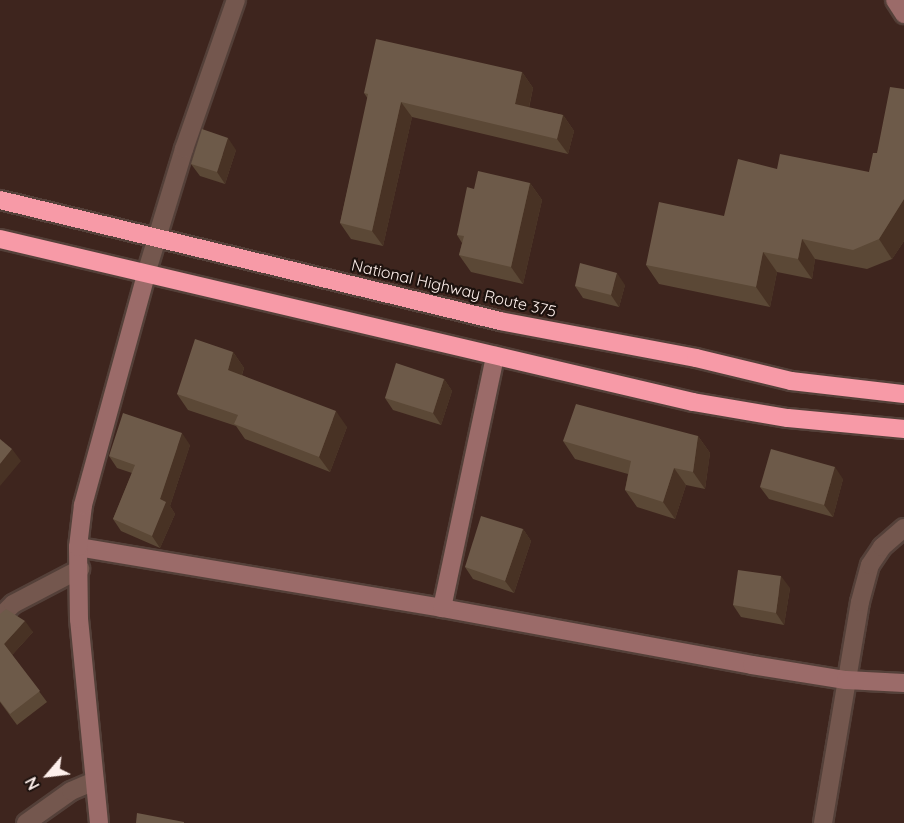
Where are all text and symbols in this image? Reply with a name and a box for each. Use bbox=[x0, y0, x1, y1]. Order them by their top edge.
street label: National Highway Route 375 bbox=[350, 255, 558, 321]
north arrow bbox=[18, 745, 78, 805]
text: N bbox=[21, 774, 44, 793]

